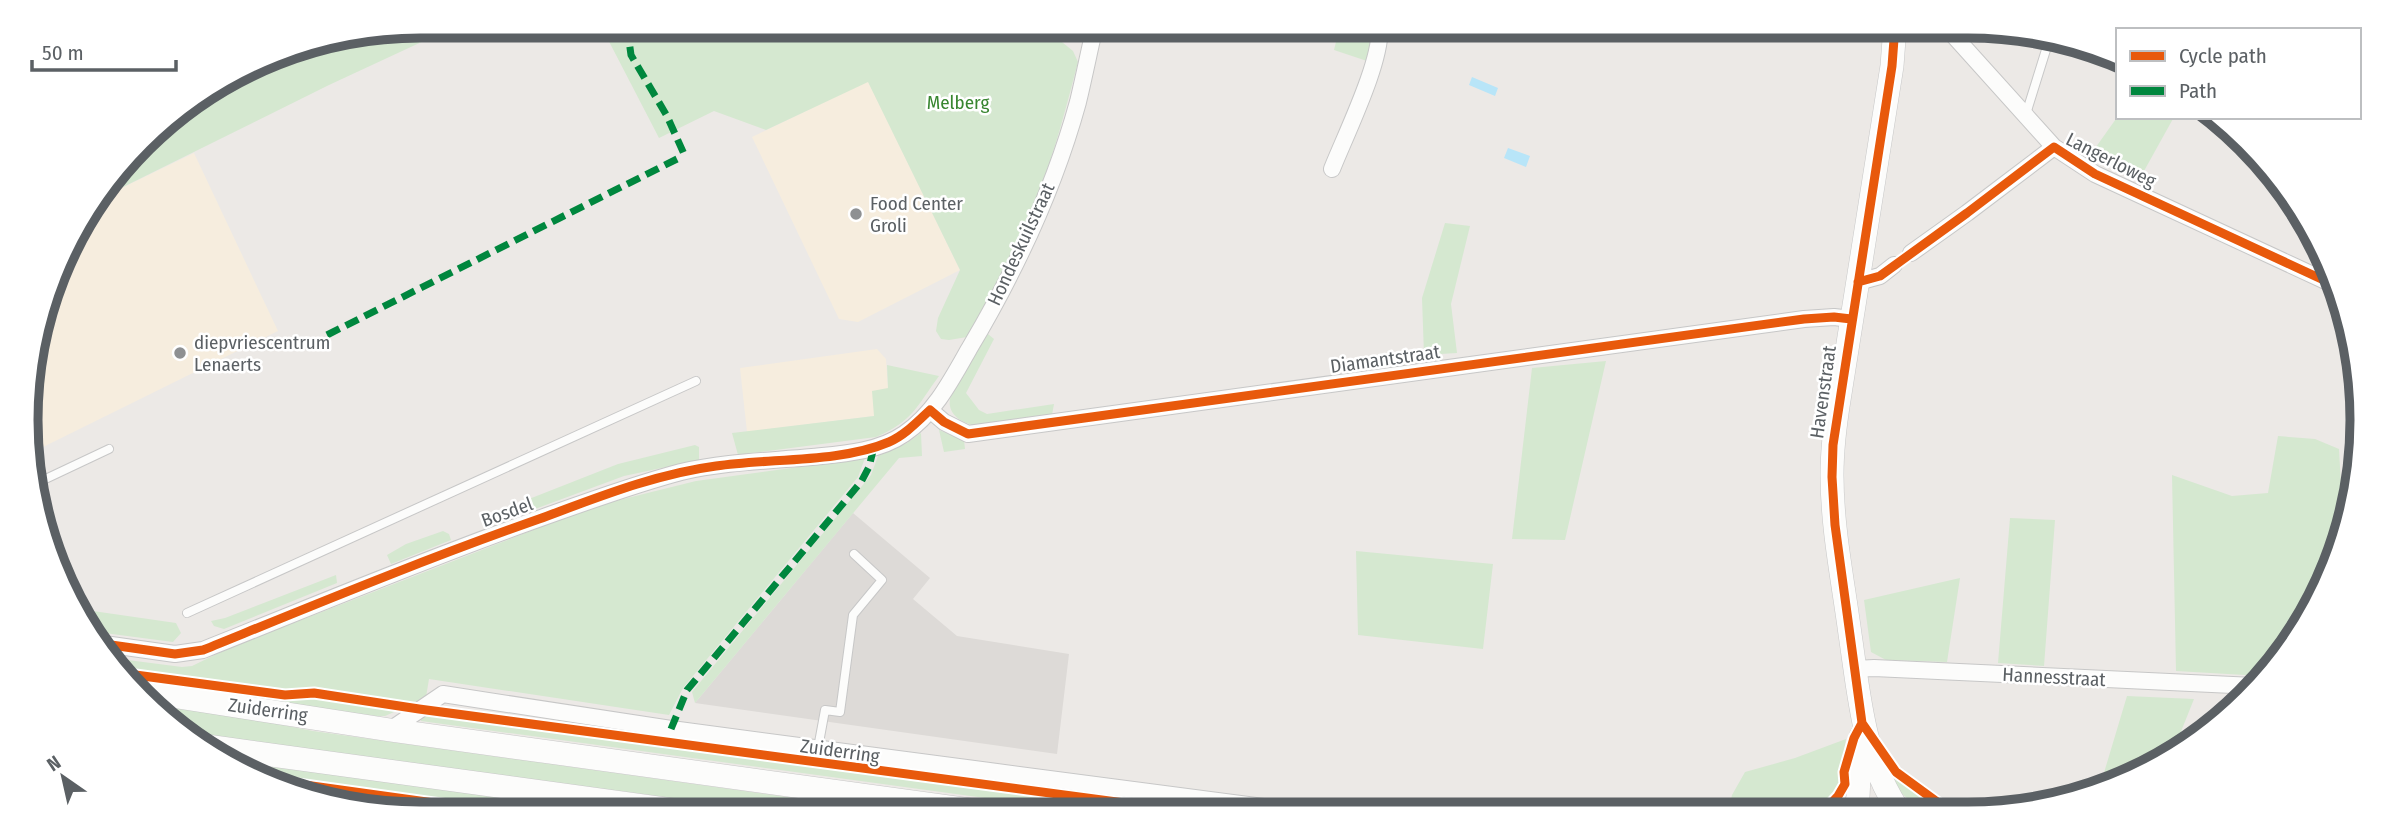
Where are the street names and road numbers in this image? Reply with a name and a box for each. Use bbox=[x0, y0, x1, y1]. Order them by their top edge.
street label: Langerloweg bbox=[2062, 128, 2160, 193]
street label: Hondeskuilstraat bbox=[983, 178, 1060, 309]
street label: Diamantstraat bbox=[1329, 340, 1442, 378]
street label: Havenstraat bbox=[1805, 343, 1841, 440]
street label: Bosdel bbox=[478, 492, 536, 532]
street label: Hannesstraat bbox=[2002, 663, 2107, 691]
street label: Zuiderring bbox=[227, 693, 309, 727]
street label: Zuiderring bbox=[799, 734, 881, 768]

